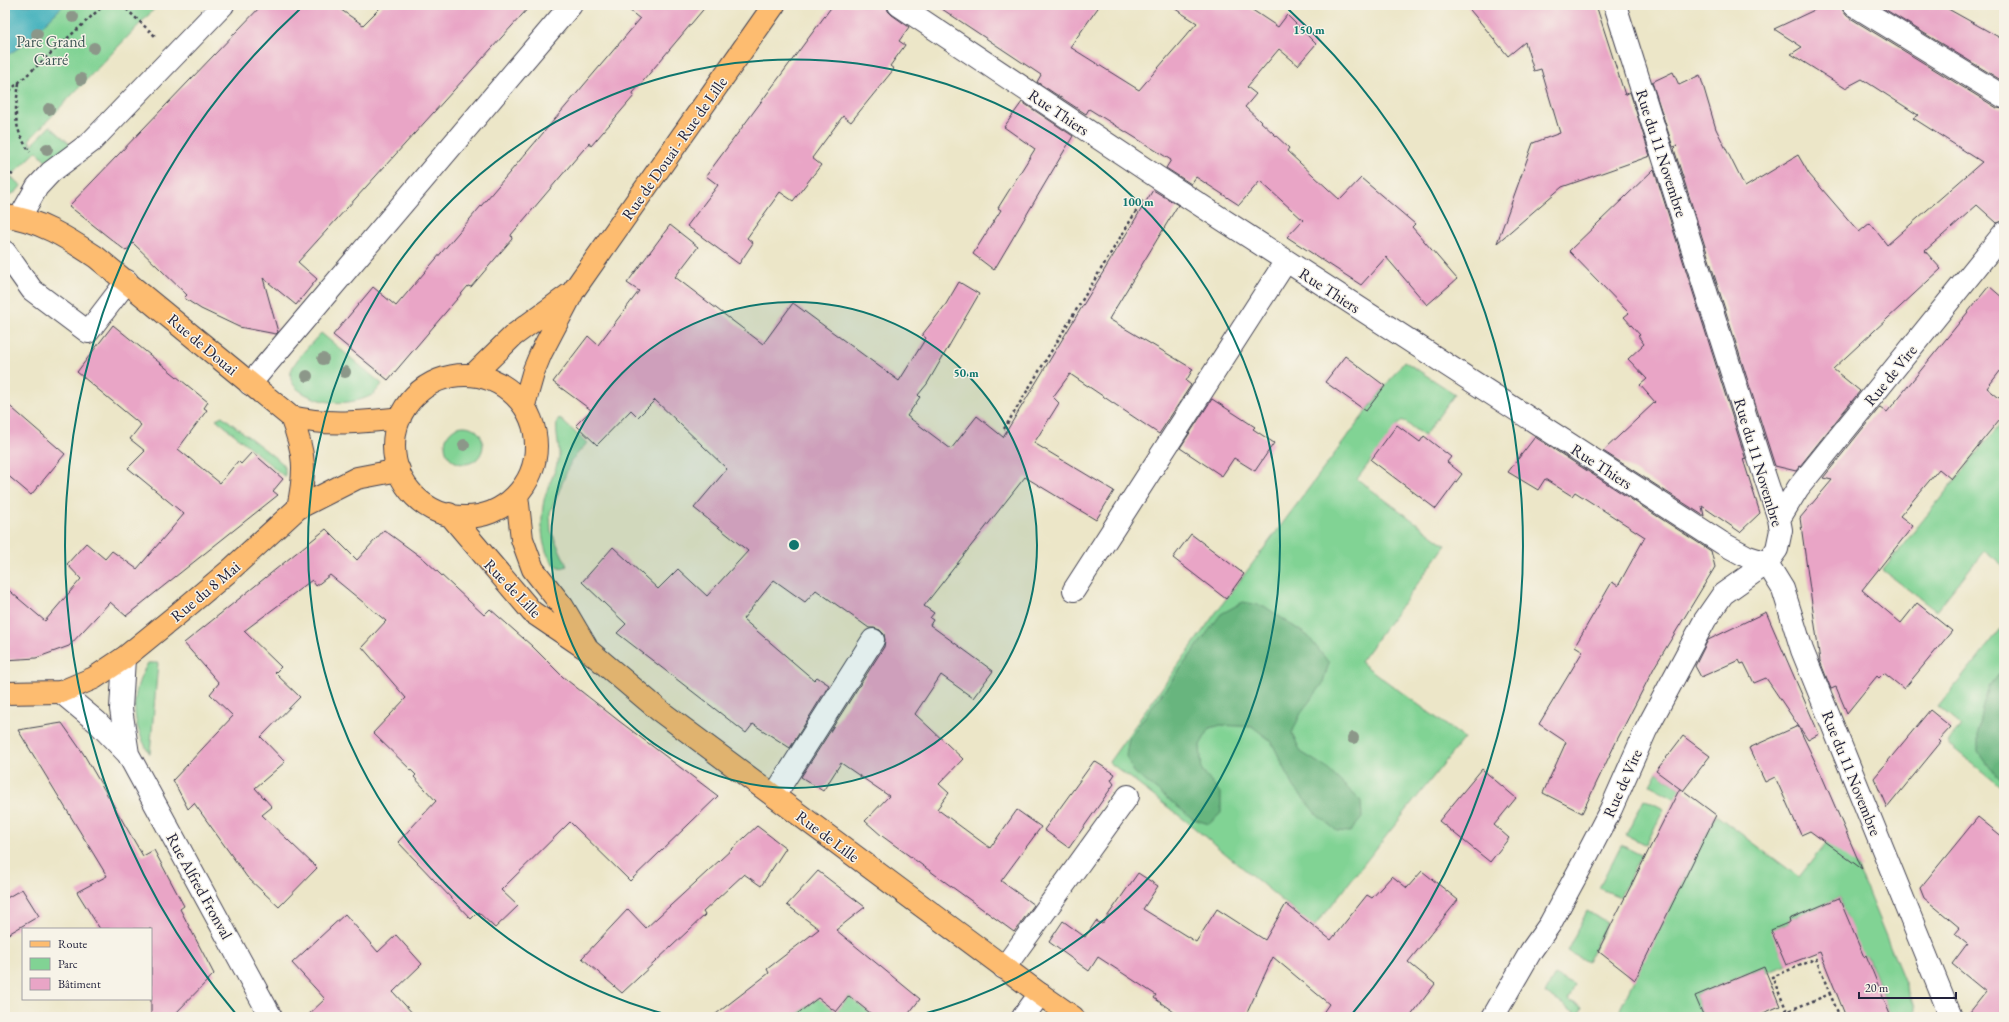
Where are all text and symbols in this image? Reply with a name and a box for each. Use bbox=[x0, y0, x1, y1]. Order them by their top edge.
text: 150 m bbox=[1293, 22, 1325, 38]
park label: Parc Grand Carré bbox=[16, 31, 87, 70]
street label: Rue de Douai - Rue de Lille bbox=[617, 73, 732, 224]
street label: Rue Thiers bbox=[1024, 84, 1093, 140]
street label: Rue du 11 Novembre bbox=[1631, 87, 1692, 220]
text: 100 m bbox=[1122, 194, 1154, 210]
street label: Rue Thiers bbox=[1295, 263, 1364, 318]
street label: Rue de Douai bbox=[163, 309, 242, 380]
street label: Rue de Vire bbox=[1859, 340, 1921, 410]
text: 50 m bbox=[953, 365, 979, 381]
street label: Rue du 11 Novembre bbox=[1729, 395, 1788, 529]
street label: Rue Thiers bbox=[1567, 439, 1636, 494]
centre of rings bbox=[787, 538, 801, 552]
street label: Rue de Lille bbox=[479, 554, 546, 622]
street label: Rue du 8 Mai bbox=[166, 556, 244, 627]
street label: Rue du 11 Novembre bbox=[1817, 708, 1886, 839]
street label: Rue de Vire bbox=[1598, 746, 1647, 821]
street label: Rue de Lille bbox=[792, 806, 864, 867]
street label: Rue Alfred Fronval bbox=[162, 829, 238, 943]
legend bbox=[22, 928, 152, 1000]
text: Route bbox=[58, 936, 88, 952]
text: Parc bbox=[58, 956, 78, 972]
scale bar bbox=[1859, 974, 1956, 1000]
text: Bâtiment bbox=[58, 976, 101, 992]
text: 20 m bbox=[1865, 980, 1889, 996]

